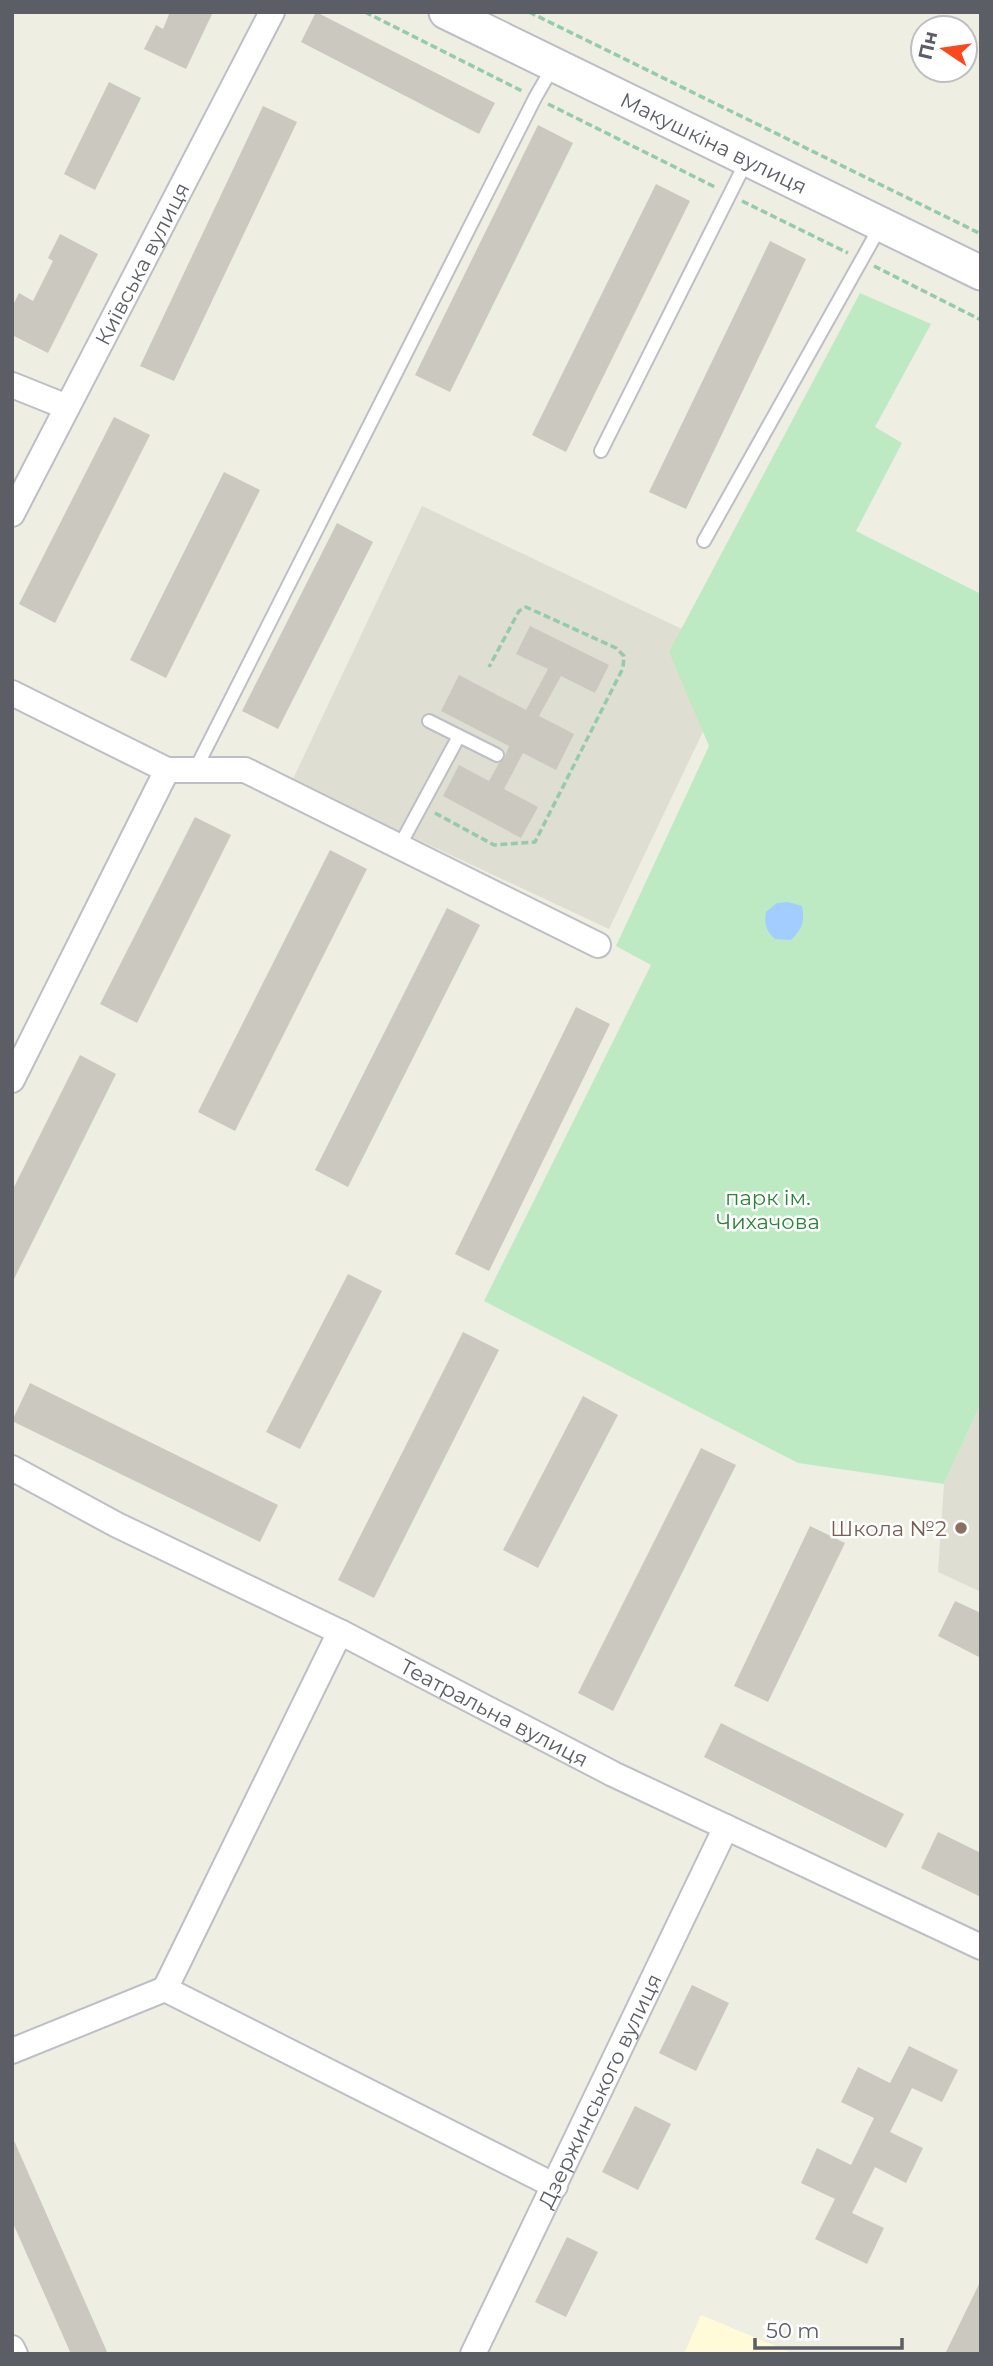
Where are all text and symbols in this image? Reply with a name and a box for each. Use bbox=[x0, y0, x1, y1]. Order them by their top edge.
north arrow bbox=[909, 14, 979, 84]
text: Пн bbox=[913, 29, 942, 62]
street label: Макушкіна вулиця bbox=[617, 87, 811, 199]
street label: Київська вулиця bbox=[89, 178, 194, 349]
park label: парк ім. Чихачова bbox=[716, 1185, 820, 1234]
place label: Школа №2 bbox=[830, 1516, 947, 1541]
marker: Школа №2 bbox=[953, 1520, 969, 1536]
street label: Театральна вулиця bbox=[396, 1653, 593, 1772]
street label: Дзержинського вулиця bbox=[532, 1970, 666, 2212]
scale bar bbox=[755, 2306, 902, 2350]
text: 50 m bbox=[766, 2318, 820, 2343]

